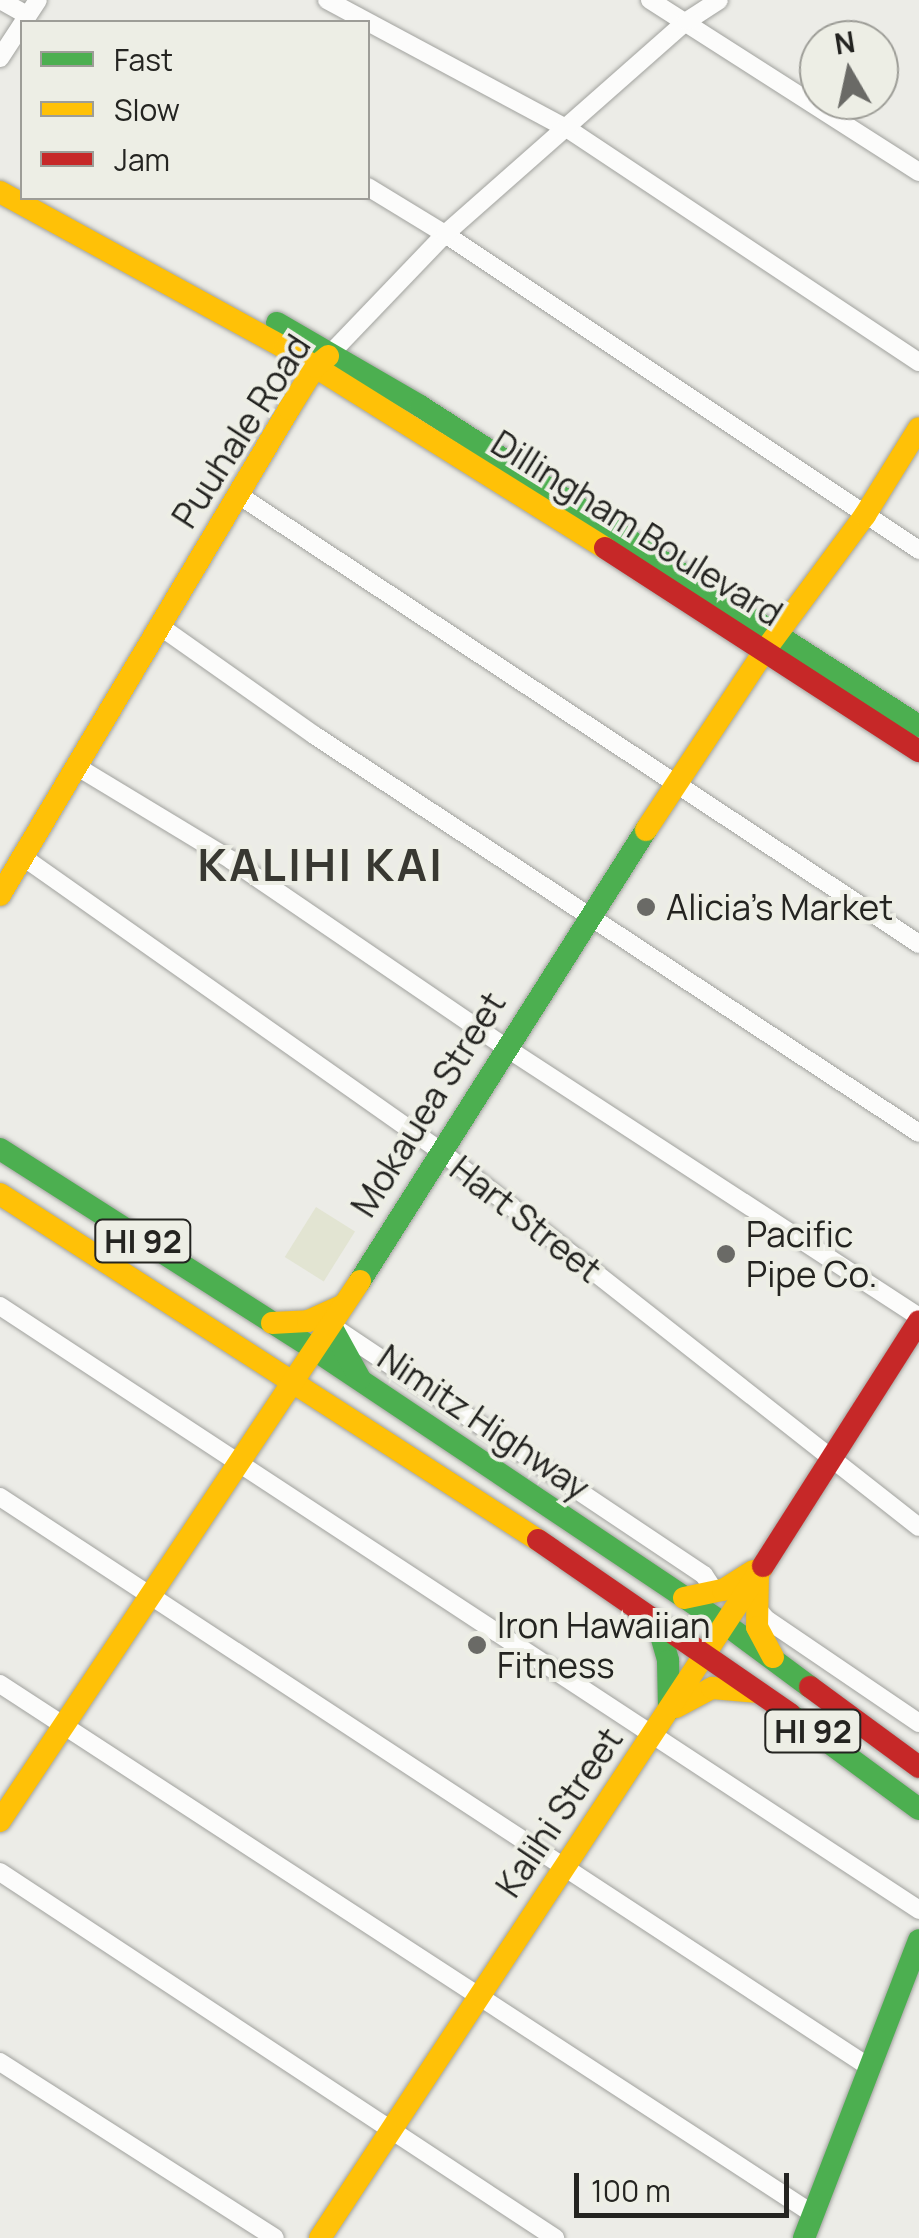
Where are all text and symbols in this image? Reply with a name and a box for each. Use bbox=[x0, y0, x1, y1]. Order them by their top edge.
legend bbox=[20, 20, 370, 200]
north arrow bbox=[799, 20, 899, 120]
text: N bbox=[832, 22, 858, 63]
text: Fast bbox=[114, 39, 173, 80]
text: Slow bbox=[114, 89, 180, 130]
text: Jam bbox=[114, 139, 170, 180]
street label: Puuhale Road bbox=[163, 327, 319, 535]
street label: Dillingham Boulevard bbox=[484, 422, 790, 634]
district label: KALIHI KAI bbox=[198, 838, 444, 892]
place label: Alicia's Market bbox=[666, 886, 893, 928]
marker: Alicia's Market bbox=[635, 896, 657, 918]
street label: Mokauea Street bbox=[342, 984, 514, 1224]
street label: Hart Street bbox=[442, 1147, 610, 1291]
place label: Pacific Pipe Co. bbox=[746, 1213, 877, 1295]
road number: HI 92 bbox=[93, 1214, 193, 1268]
marker: Pacific Pipe Co. bbox=[715, 1243, 737, 1265]
street label: Nimitz Highway bbox=[370, 1336, 598, 1508]
place label: Iron Hawaiian Fitness bbox=[497, 1604, 710, 1686]
marker: Iron Hawaiian Fitness bbox=[466, 1634, 488, 1656]
road number: HI 92 bbox=[763, 1704, 863, 1758]
street label: Kalihi Street bbox=[487, 1719, 631, 1905]
scale bar bbox=[579, 2153, 794, 2215]
text: 100 m bbox=[591, 2170, 671, 2211]

